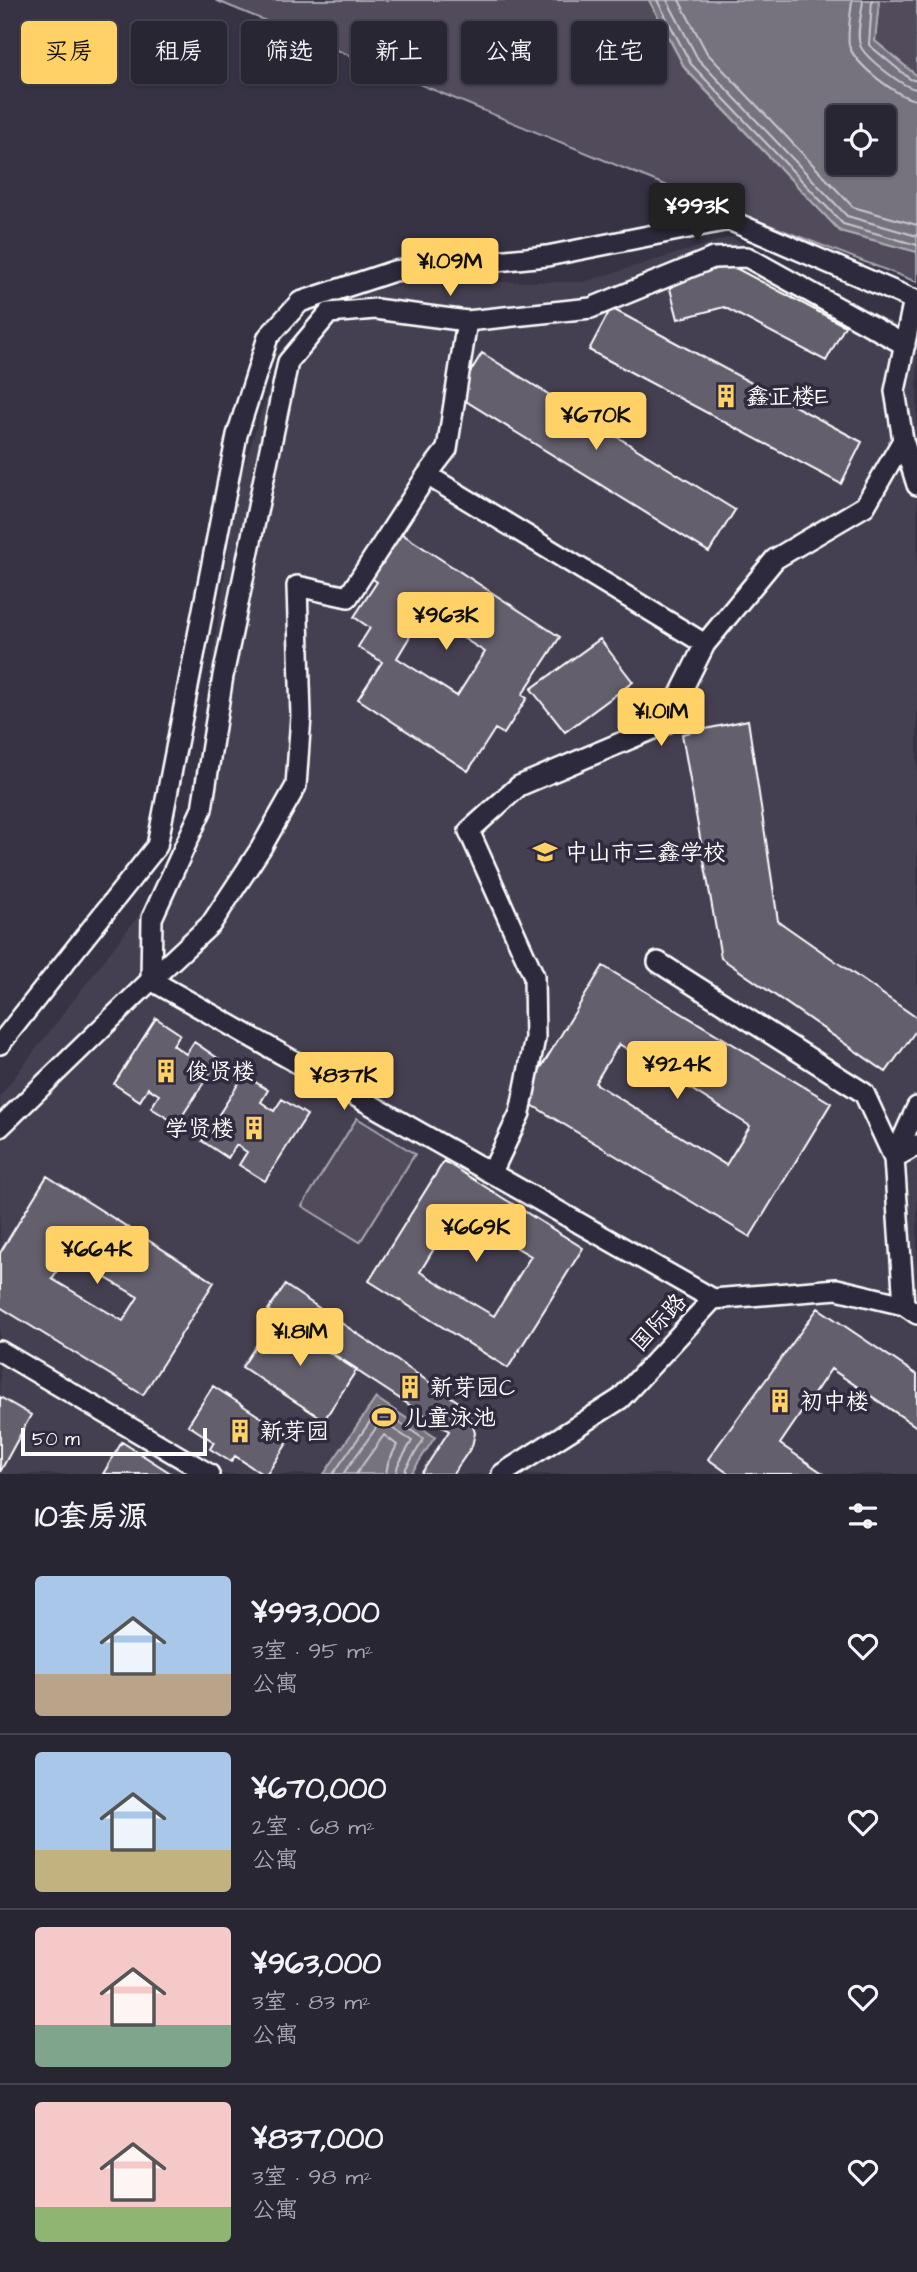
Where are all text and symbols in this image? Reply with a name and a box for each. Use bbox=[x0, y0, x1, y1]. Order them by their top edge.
chip: 买房 bbox=[21, 21, 117, 84]
chip: 租房 bbox=[131, 21, 227, 84]
chip: 筛选 bbox=[241, 21, 337, 84]
chip: 新上 bbox=[351, 21, 447, 84]
chip: 公寓 bbox=[461, 21, 557, 84]
chip: 住宅 bbox=[571, 21, 667, 84]
map controls bbox=[826, 105, 896, 175]
button: locate bbox=[826, 105, 896, 175]
pin: ¥993K bbox=[648, 184, 746, 243]
text: ¥993K bbox=[665, 190, 729, 222]
pin: ¥1.09M bbox=[393, 238, 507, 298]
text: ¥1.09M bbox=[417, 245, 483, 277]
place label: 鑫正楼E bbox=[746, 381, 829, 413]
building icon: 鑫正楼E bbox=[712, 382, 740, 410]
pin: ¥670K bbox=[547, 392, 645, 452]
text: ¥670K bbox=[561, 399, 631, 431]
pin: ¥963K bbox=[397, 592, 495, 652]
text: ¥963K bbox=[413, 599, 479, 631]
pin: ¥1.01M bbox=[604, 688, 718, 748]
text: ¥1.01M bbox=[634, 695, 688, 727]
place label: 中山市三鑫学校 bbox=[565, 837, 726, 869]
school or university icon: 中山市三鑫学校 bbox=[531, 838, 559, 866]
pin: ¥924K bbox=[628, 1042, 726, 1101]
text: ¥924K bbox=[643, 1048, 711, 1080]
pin: ¥837K bbox=[295, 1052, 393, 1112]
place label: 俊贤楼 bbox=[186, 1056, 255, 1088]
building icon: 俊贤楼 bbox=[152, 1057, 180, 1085]
text: ¥837K bbox=[311, 1059, 377, 1091]
place label: 学贤楼 bbox=[165, 1113, 234, 1145]
building icon: 学贤楼 bbox=[240, 1114, 268, 1142]
pin: ¥669K bbox=[427, 1204, 525, 1264]
text: ¥669K bbox=[442, 1211, 510, 1243]
pin: ¥664K bbox=[48, 1226, 146, 1286]
text: ¥664K bbox=[62, 1233, 132, 1265]
street label: 国际路 bbox=[624, 1287, 694, 1359]
pin: ¥1.81M bbox=[243, 1308, 357, 1368]
text: ¥1.81M bbox=[272, 1315, 328, 1347]
place label: 新芽园C bbox=[430, 1372, 515, 1404]
building icon: 新芽园C bbox=[396, 1373, 424, 1401]
place label: 初中楼 bbox=[800, 1386, 869, 1418]
building icon: 初中楼 bbox=[766, 1387, 794, 1415]
place label: 儿童泳池 bbox=[404, 1402, 496, 1434]
sports icon: 儿童泳池 bbox=[370, 1403, 398, 1431]
place label: 新芽园 bbox=[260, 1416, 329, 1448]
building icon: 新芽园 bbox=[226, 1417, 254, 1445]
scale bar bbox=[21, 1425, 206, 1457]
text: 50 m bbox=[32, 1426, 80, 1453]
text: 10套房源 bbox=[35, 1496, 148, 1538]
icon: filters bbox=[844, 1497, 882, 1535]
text: ¥993,000 bbox=[252, 1592, 380, 1634]
icon: home bbox=[91, 1604, 175, 1688]
icon: heart bbox=[844, 1627, 882, 1665]
text: 3室 · 95 m² bbox=[252, 1635, 373, 1667]
text: 公寓 bbox=[252, 1668, 298, 1700]
text: ¥670,000 bbox=[252, 1768, 386, 1810]
icon: home bbox=[91, 1780, 175, 1864]
icon: heart bbox=[844, 1803, 882, 1841]
text: 2室 · 68 m² bbox=[252, 1811, 375, 1843]
text: 公寓 bbox=[252, 1844, 298, 1876]
text: ¥963,000 bbox=[252, 1943, 381, 1985]
icon: home bbox=[91, 1955, 175, 2039]
icon: heart bbox=[844, 1978, 882, 2016]
text: 3室 · 83 m² bbox=[252, 1986, 371, 2018]
text: 公寓 bbox=[252, 2019, 298, 2051]
text: ¥837,000 bbox=[252, 2118, 383, 2160]
icon: home bbox=[91, 2130, 175, 2214]
icon: heart bbox=[844, 2153, 882, 2191]
text: 3室 · 98 m² bbox=[252, 2161, 372, 2193]
text: 公寓 bbox=[252, 2194, 298, 2226]

